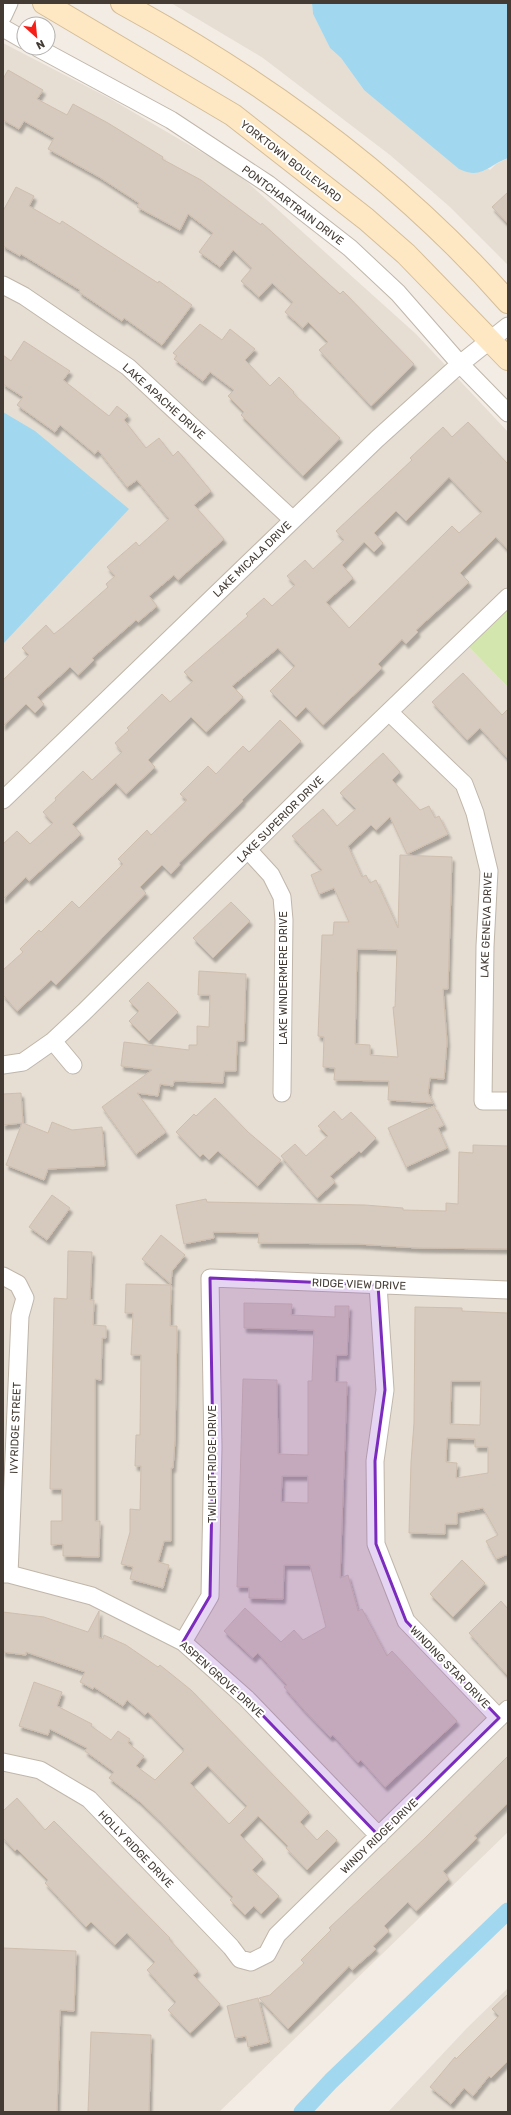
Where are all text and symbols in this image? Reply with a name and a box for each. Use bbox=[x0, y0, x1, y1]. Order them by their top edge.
north arrow bbox=[16, 16, 56, 56]
text: N bbox=[34, 37, 47, 52]
street label: YORKTOWN BOULEVARD bbox=[237, 118, 344, 205]
street label: PONTCHARTRAIN DRIVE bbox=[239, 163, 346, 248]
street label: LAKE APACHE DRIVE bbox=[120, 361, 208, 442]
street label: LAKE MICALA DRIVE bbox=[211, 519, 294, 600]
street label: LAKE SUPERIOR DRIVE bbox=[234, 773, 327, 865]
street label: LAKE GENEVA DRIVE bbox=[478, 871, 495, 978]
street label: LAKE WINDERMERE DRIVE bbox=[277, 911, 290, 1045]
street label: RIDGE VIEW DRIVE bbox=[312, 1276, 407, 1293]
street label: IVYRIDGE STREET bbox=[7, 1381, 24, 1474]
street label: TWILIGHT RIDGE DRIVE bbox=[206, 1405, 219, 1523]
street label: WINDING STAR DRIVE bbox=[407, 1624, 492, 1711]
street label: ASPEN GROVE DRIVE bbox=[177, 1638, 267, 1721]
street label: WINDY RIDGE DRIVE bbox=[338, 1796, 421, 1877]
street label: HOLLY RIDGE DRIVE bbox=[95, 1808, 176, 1891]

